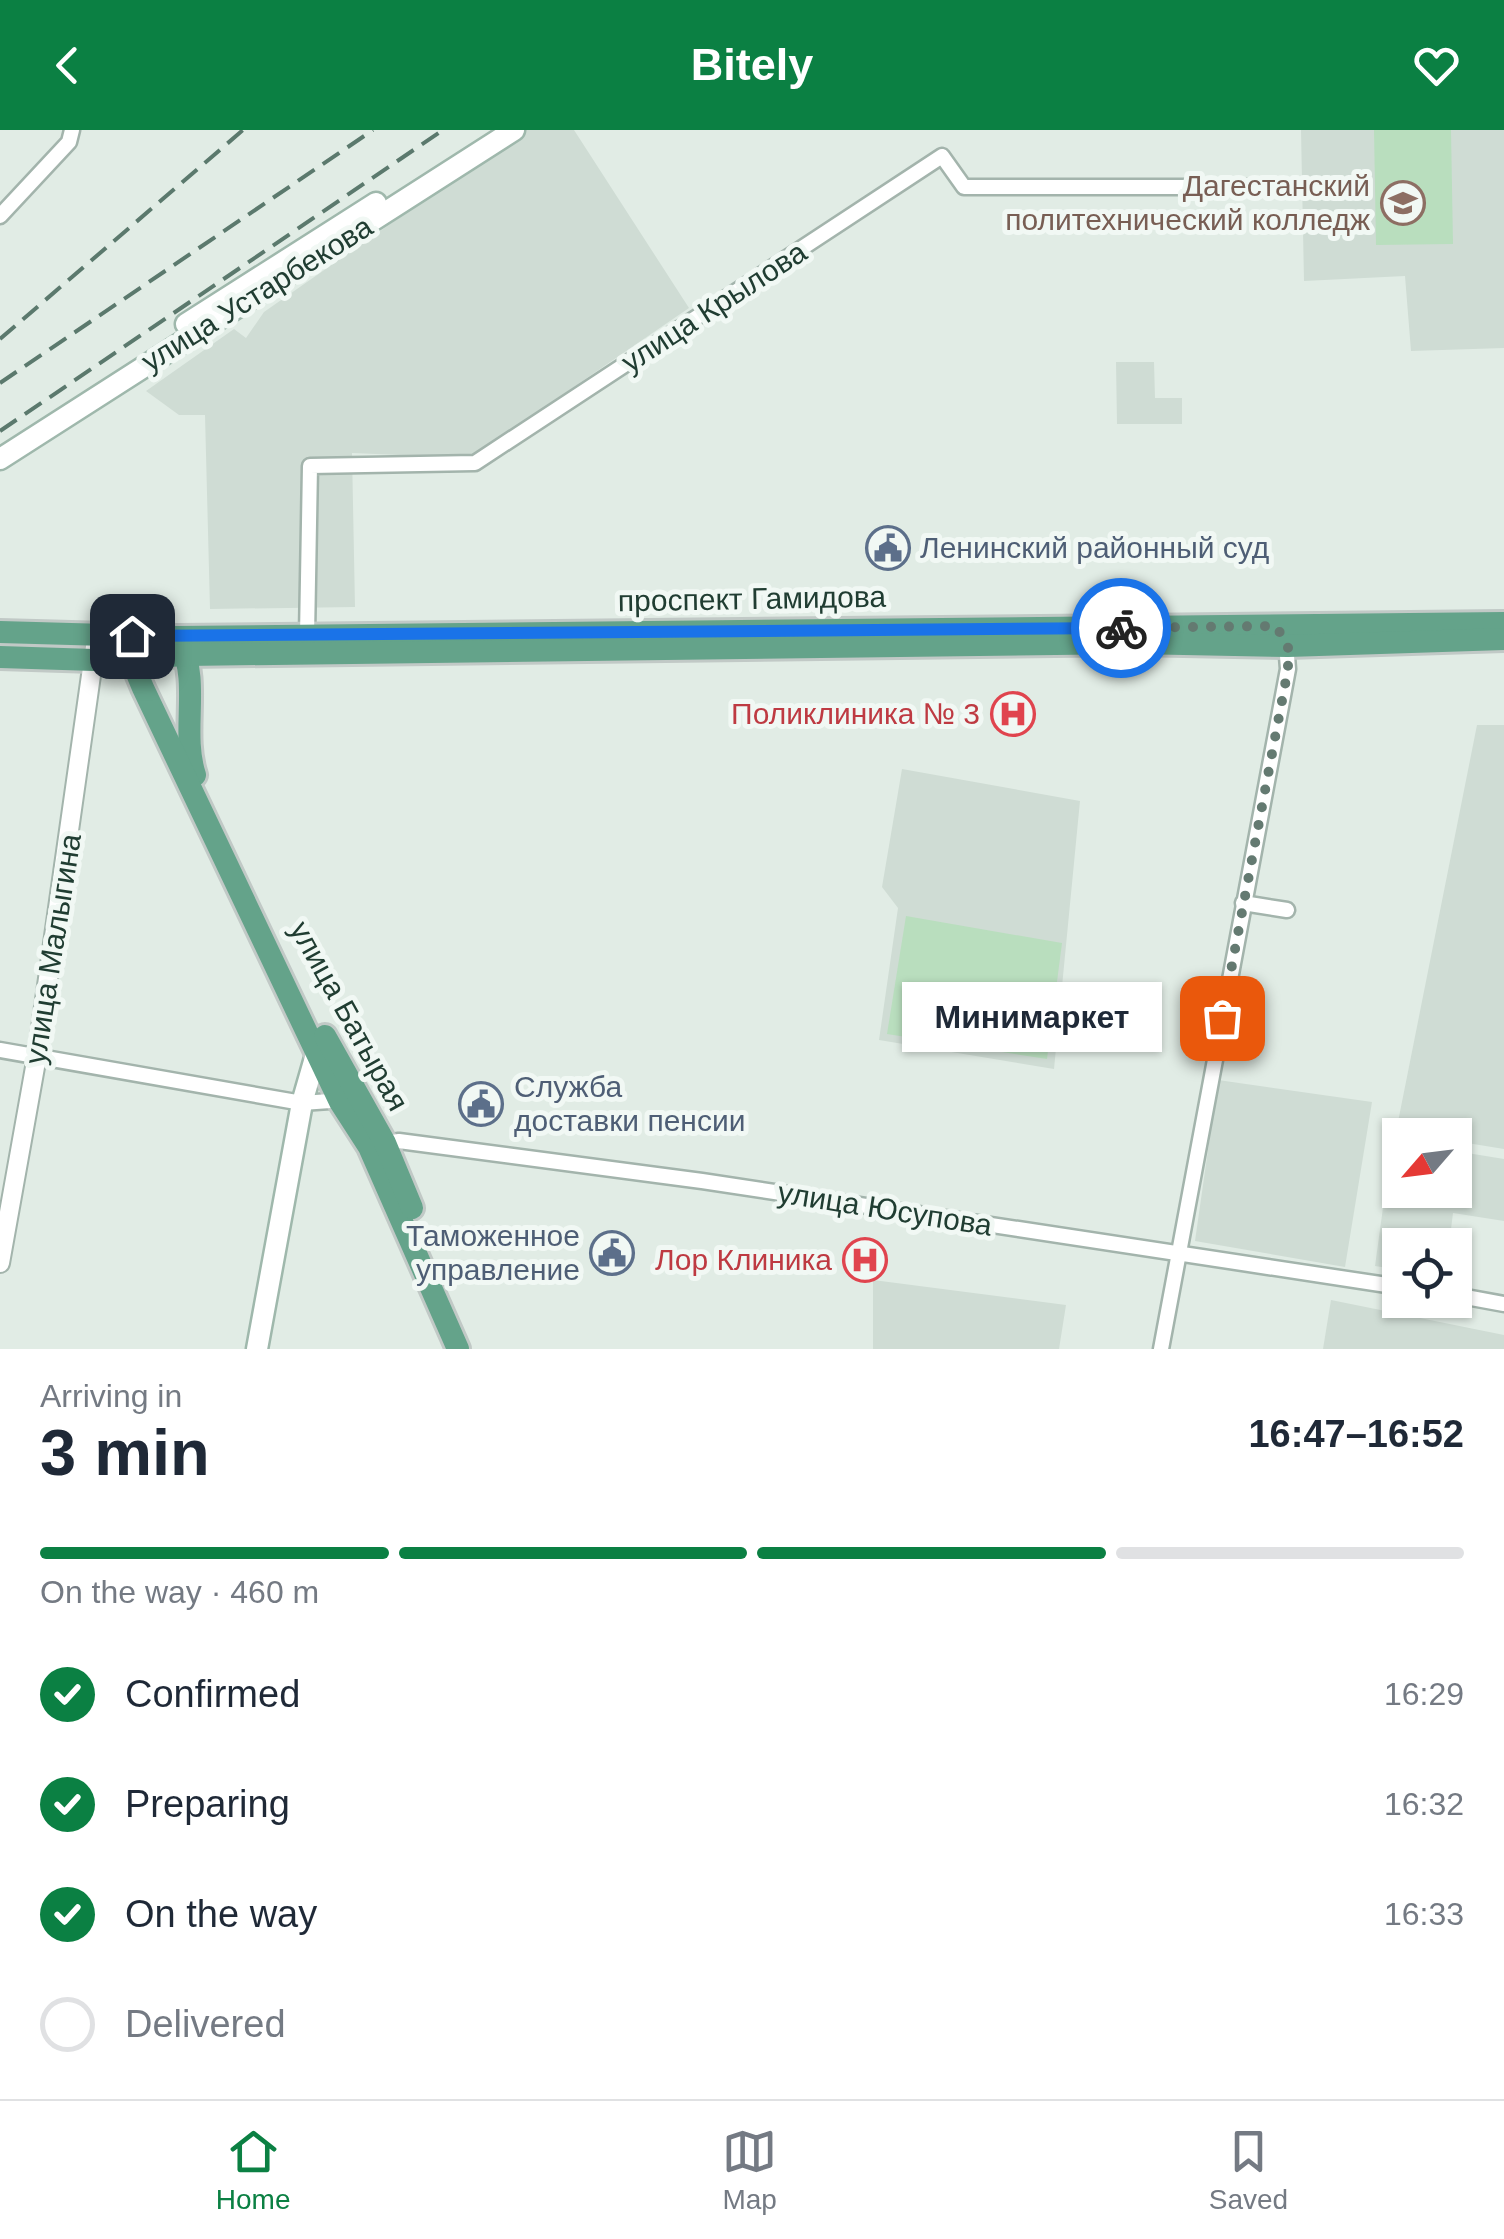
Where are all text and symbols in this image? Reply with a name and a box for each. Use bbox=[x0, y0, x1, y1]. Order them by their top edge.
icon: back bbox=[40, 38, 95, 93]
icon: heart bbox=[1409, 38, 1464, 93]
text: Bitely bbox=[691, 39, 813, 90]
place label: Дагестанский политехнический колледж bbox=[1005, 169, 1370, 236]
school or university icon: Дагестанский политехнический колледж bbox=[1380, 180, 1426, 226]
street label: улица Устарбекова bbox=[135, 209, 378, 378]
street label: улица Крылова bbox=[615, 234, 812, 379]
public building icon: Ленинский районный суд bbox=[865, 525, 911, 571]
place label: Ленинский районный суд bbox=[920, 531, 1269, 564]
courier bbox=[1071, 578, 1171, 678]
street label: проспект Гамидова bbox=[618, 580, 887, 617]
pin bbox=[90, 594, 175, 679]
icon: bike bbox=[1094, 601, 1149, 656]
icon: home bbox=[105, 609, 160, 664]
hospital icon: Поликлиника № 3 bbox=[990, 691, 1036, 737]
place label: Поликлиника № 3 bbox=[731, 697, 980, 730]
street label: улица Малыгина bbox=[18, 831, 87, 1066]
street label: улица Батырая bbox=[284, 915, 415, 1116]
pin bbox=[1180, 976, 1265, 1061]
callout: Минимаркет bbox=[902, 983, 1162, 1053]
icon: bag bbox=[1195, 991, 1250, 1046]
text: Минимаркет bbox=[935, 999, 1129, 1035]
place label: Служба доставки пенсии bbox=[514, 1070, 745, 1137]
public building icon: Служба доставки пенсии bbox=[458, 1081, 504, 1127]
north arrow bbox=[1382, 1118, 1472, 1208]
map controls bbox=[1382, 1118, 1472, 1318]
street label: улица Юсупова bbox=[776, 1175, 995, 1242]
place label: Таможенное управление bbox=[406, 1219, 580, 1286]
button: locate bbox=[1382, 1228, 1472, 1318]
public building icon: Таможенное управление bbox=[589, 1230, 635, 1276]
hospital icon: Лор Клиника bbox=[842, 1237, 888, 1283]
place label: Лор Клиника bbox=[655, 1243, 832, 1276]
text: Arriving in bbox=[40, 1378, 182, 1414]
text: 16:47–16:52 bbox=[1248, 1413, 1464, 1455]
text: 3 min bbox=[40, 1416, 210, 1489]
text: On the way · 460 m bbox=[40, 1574, 319, 1610]
icon: check bbox=[40, 1667, 95, 1722]
text: Confirmed bbox=[125, 1673, 300, 1715]
text: 16:29 bbox=[1384, 1676, 1464, 1712]
icon: check bbox=[40, 1777, 95, 1832]
text: Preparing bbox=[125, 1783, 290, 1825]
text: 16:32 bbox=[1384, 1786, 1464, 1822]
icon: check bbox=[40, 1887, 95, 1942]
text: On the way bbox=[125, 1893, 317, 1935]
text: 16:33 bbox=[1384, 1896, 1464, 1932]
text: Delivered bbox=[125, 2003, 286, 2045]
tab: Home bbox=[216, 2124, 291, 2216]
tab: Map bbox=[722, 2124, 777, 2216]
tab: Saved bbox=[1209, 2124, 1288, 2216]

